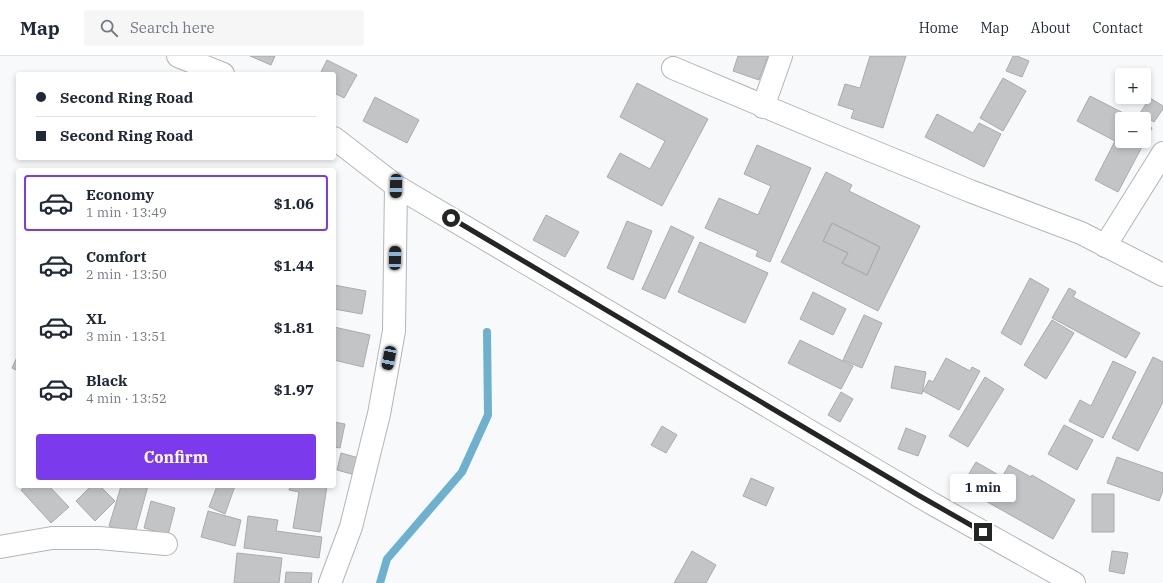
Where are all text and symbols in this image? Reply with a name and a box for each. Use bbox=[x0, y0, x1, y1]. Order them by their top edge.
search box bbox=[84, 10, 364, 46]
text: Map bbox=[20, 16, 60, 40]
icon: search bbox=[98, 17, 120, 39]
text: Search here bbox=[130, 18, 214, 37]
text: Home bbox=[919, 19, 958, 37]
text: Map bbox=[980, 19, 1009, 37]
text: About bbox=[1031, 19, 1070, 37]
text: Contact bbox=[1092, 19, 1143, 37]
map controls bbox=[1115, 68, 1151, 148]
button: + bbox=[1115, 68, 1151, 104]
text: Second Ring Road bbox=[60, 88, 193, 107]
button: − bbox=[1115, 112, 1151, 148]
text: Second Ring Road bbox=[60, 126, 193, 145]
car bbox=[390, 174, 402, 198]
icon: car bbox=[38, 185, 74, 221]
text: Economy bbox=[86, 185, 154, 204]
text: $1.06 bbox=[274, 194, 314, 213]
text: 1 min · 13:49 bbox=[86, 204, 167, 221]
route start bbox=[442, 209, 460, 227]
car bbox=[389, 246, 401, 270]
icon: car bbox=[38, 247, 74, 283]
text: Comfort bbox=[86, 247, 146, 266]
text: $1.44 bbox=[274, 256, 314, 275]
text: 2 min · 13:50 bbox=[86, 266, 167, 283]
icon: car bbox=[38, 309, 74, 345]
text: XL bbox=[86, 309, 106, 328]
text: $1.81 bbox=[274, 318, 314, 337]
text: 3 min · 13:51 bbox=[86, 328, 167, 345]
car bbox=[381, 345, 397, 371]
icon: car bbox=[38, 371, 74, 407]
text: Black bbox=[86, 371, 127, 390]
text: $1.97 bbox=[274, 380, 314, 399]
text: 4 min · 13:52 bbox=[86, 390, 167, 407]
button: Confirm bbox=[36, 434, 316, 480]
callout: 1 min bbox=[950, 474, 1016, 502]
text: 1 min bbox=[965, 479, 1001, 496]
route end bbox=[974, 523, 992, 541]

